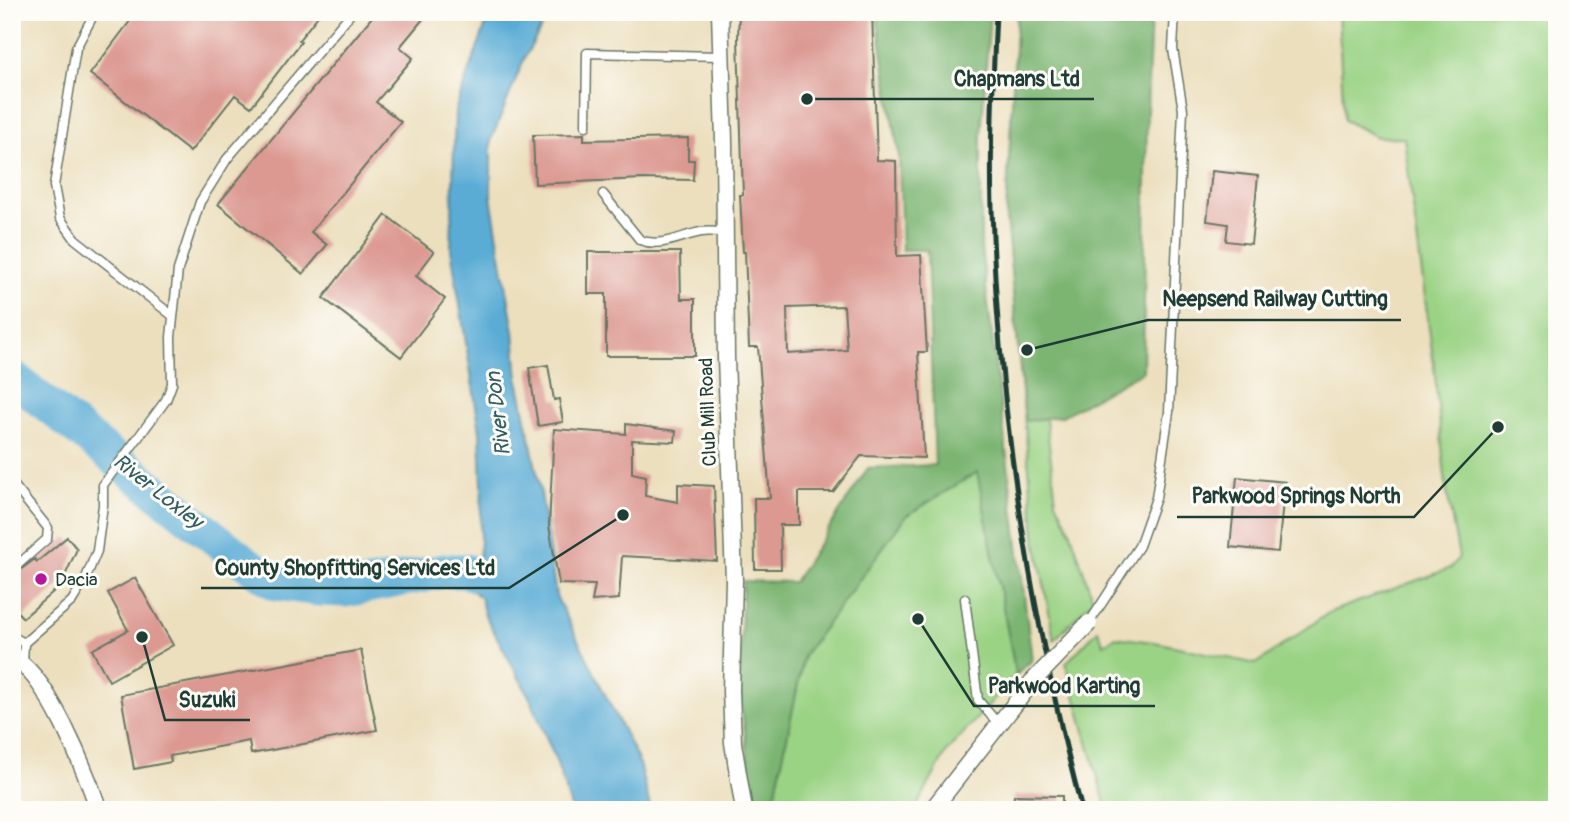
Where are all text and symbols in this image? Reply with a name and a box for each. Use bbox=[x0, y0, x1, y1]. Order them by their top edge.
callout: Chapmans Ltd bbox=[940, 57, 1094, 99]
text: Chapmans Ltd bbox=[954, 66, 1080, 93]
callout: Neepsend Railway Cutting bbox=[1148, 278, 1401, 320]
text: Neepsend Railway Cutting bbox=[1162, 286, 1388, 313]
street label: Club Mill Road bbox=[694, 357, 722, 467]
water label: River Don bbox=[480, 369, 517, 458]
water label: River Loxley bbox=[108, 448, 210, 537]
callout: Parkwood Springs North bbox=[1177, 475, 1414, 517]
text: Parkwood Springs North bbox=[1191, 483, 1401, 510]
callout: County Shopfitting Services Ltd bbox=[201, 546, 509, 588]
text: County Shopfitting Services Ltd bbox=[215, 555, 495, 582]
place label: Dacia bbox=[55, 568, 98, 592]
marker: Dacia bbox=[33, 571, 49, 587]
callout: Parkwood Karting bbox=[974, 664, 1155, 706]
text: Parkwood Karting bbox=[988, 673, 1141, 700]
callout: Suzuki bbox=[165, 678, 250, 720]
text: Suzuki bbox=[179, 687, 236, 714]

